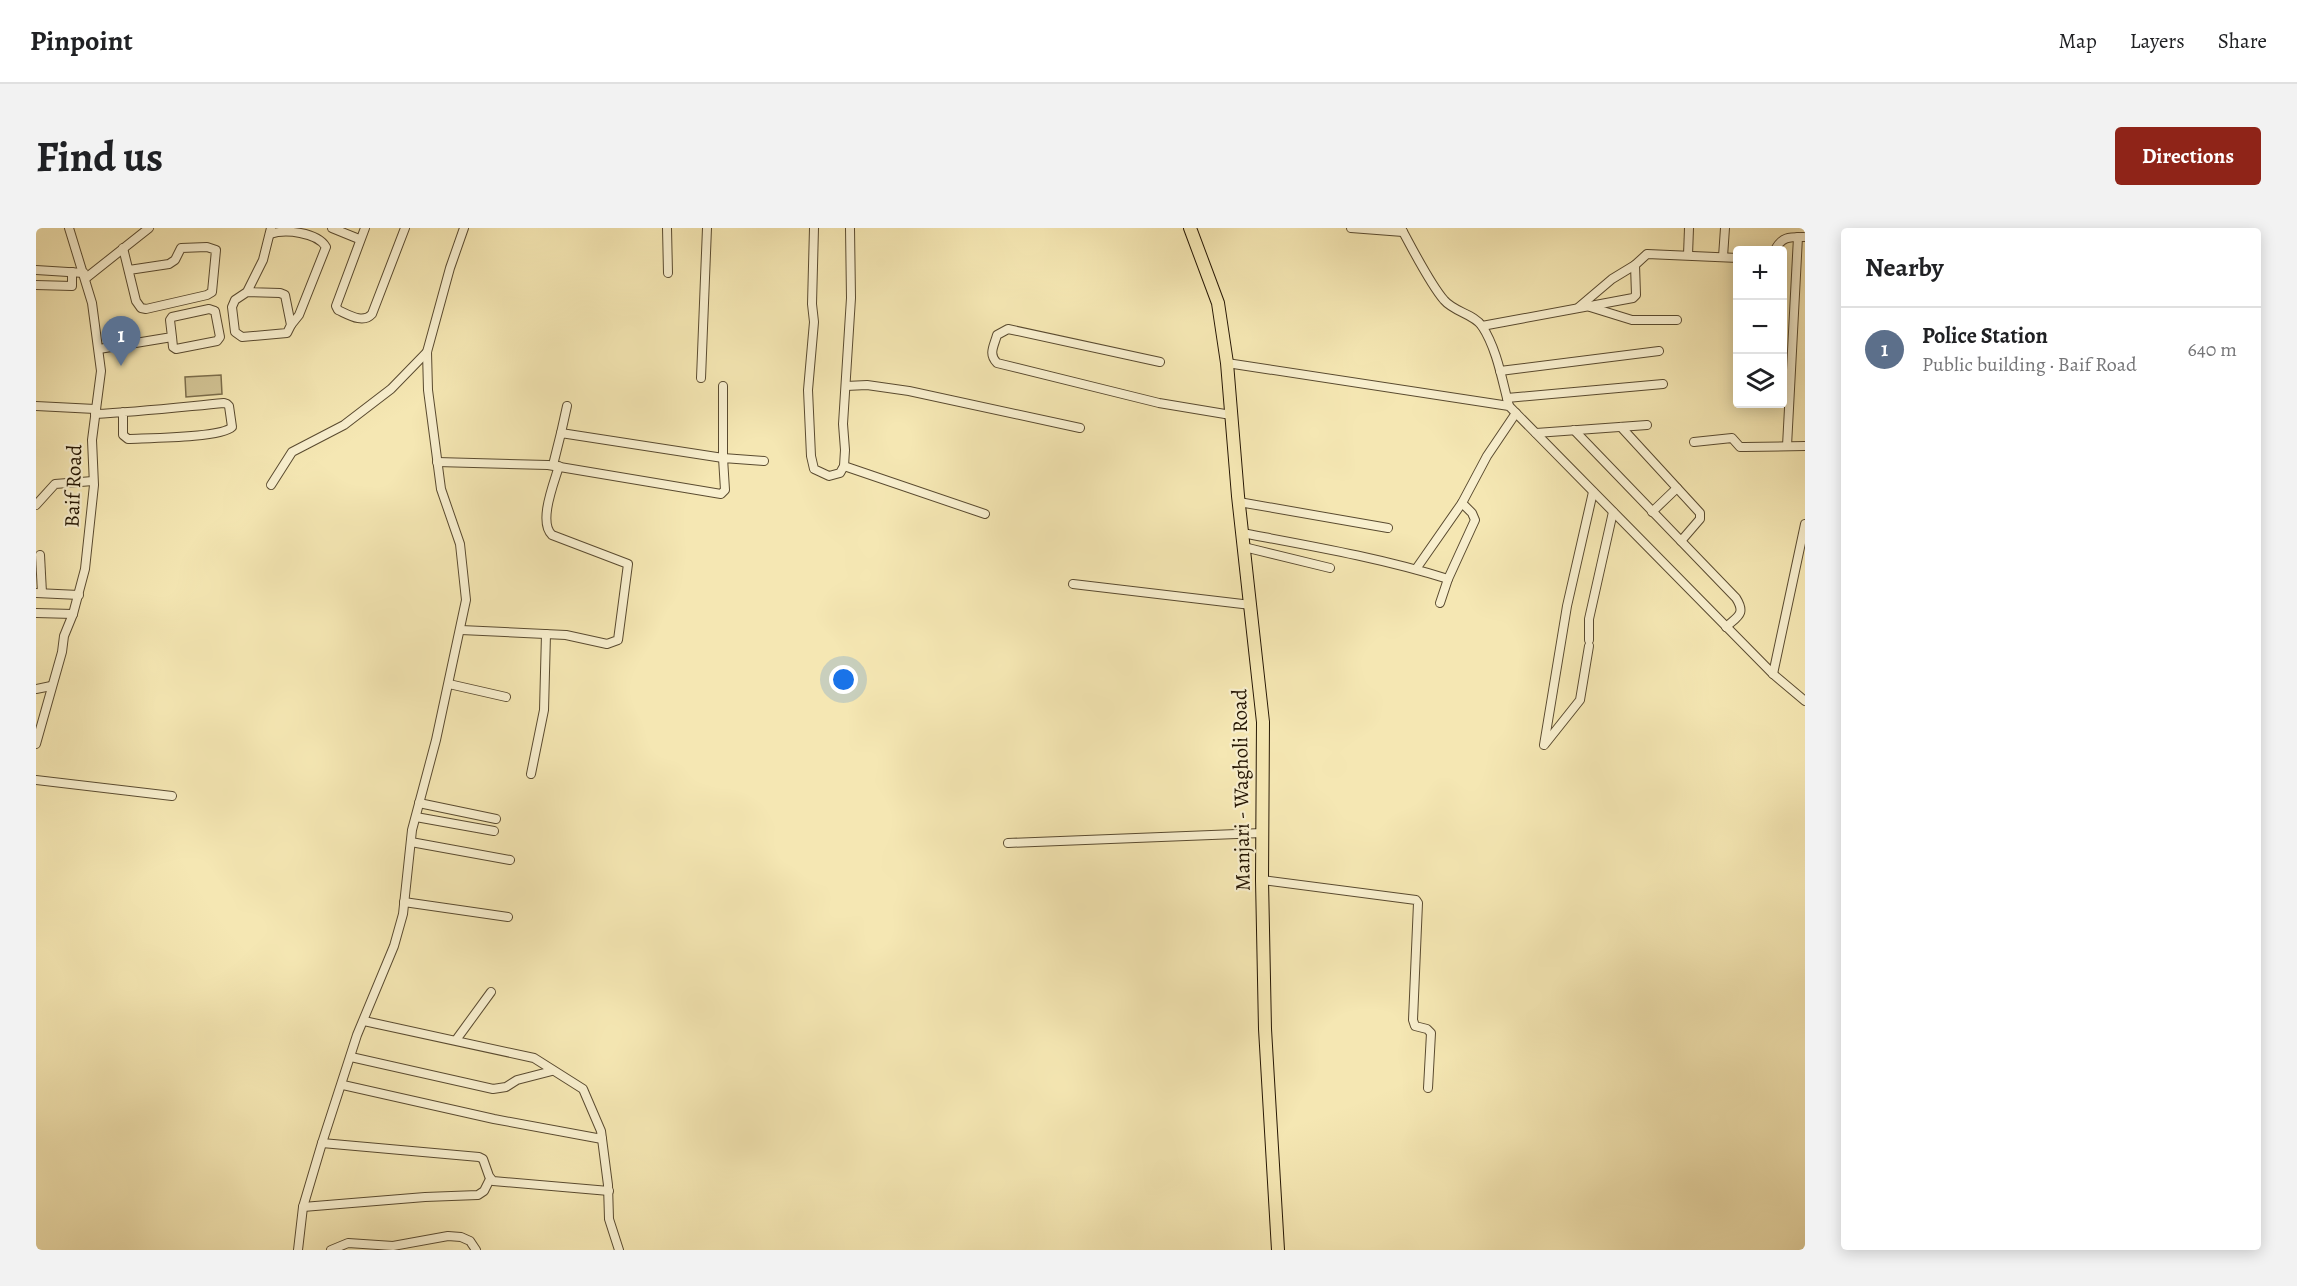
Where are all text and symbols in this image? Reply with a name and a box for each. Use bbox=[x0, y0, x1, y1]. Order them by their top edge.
text: Pinpoint bbox=[30, 22, 133, 60]
text: Map bbox=[2058, 27, 2097, 55]
text: Layers bbox=[2130, 27, 2185, 55]
text: Share bbox=[2218, 27, 2267, 55]
button: Directions bbox=[2115, 127, 2261, 185]
text: Find us bbox=[36, 128, 163, 185]
map controls bbox=[1733, 246, 1787, 408]
button: + bbox=[1733, 246, 1787, 300]
text: Nearby bbox=[1865, 250, 1944, 285]
button: − bbox=[1733, 300, 1787, 354]
pin: 1 bbox=[102, 316, 140, 366]
text: Police Station bbox=[1922, 321, 2048, 351]
text: 1 bbox=[1881, 336, 1888, 363]
text: 640 m bbox=[2187, 336, 2237, 363]
text: Public building · Baif Road bbox=[1922, 351, 2137, 378]
button: layers bbox=[1733, 354, 1787, 408]
street label: Baif Road bbox=[58, 443, 88, 528]
your location bbox=[829, 665, 858, 694]
street label: Manjari - Wagholi Road bbox=[1225, 688, 1257, 891]

